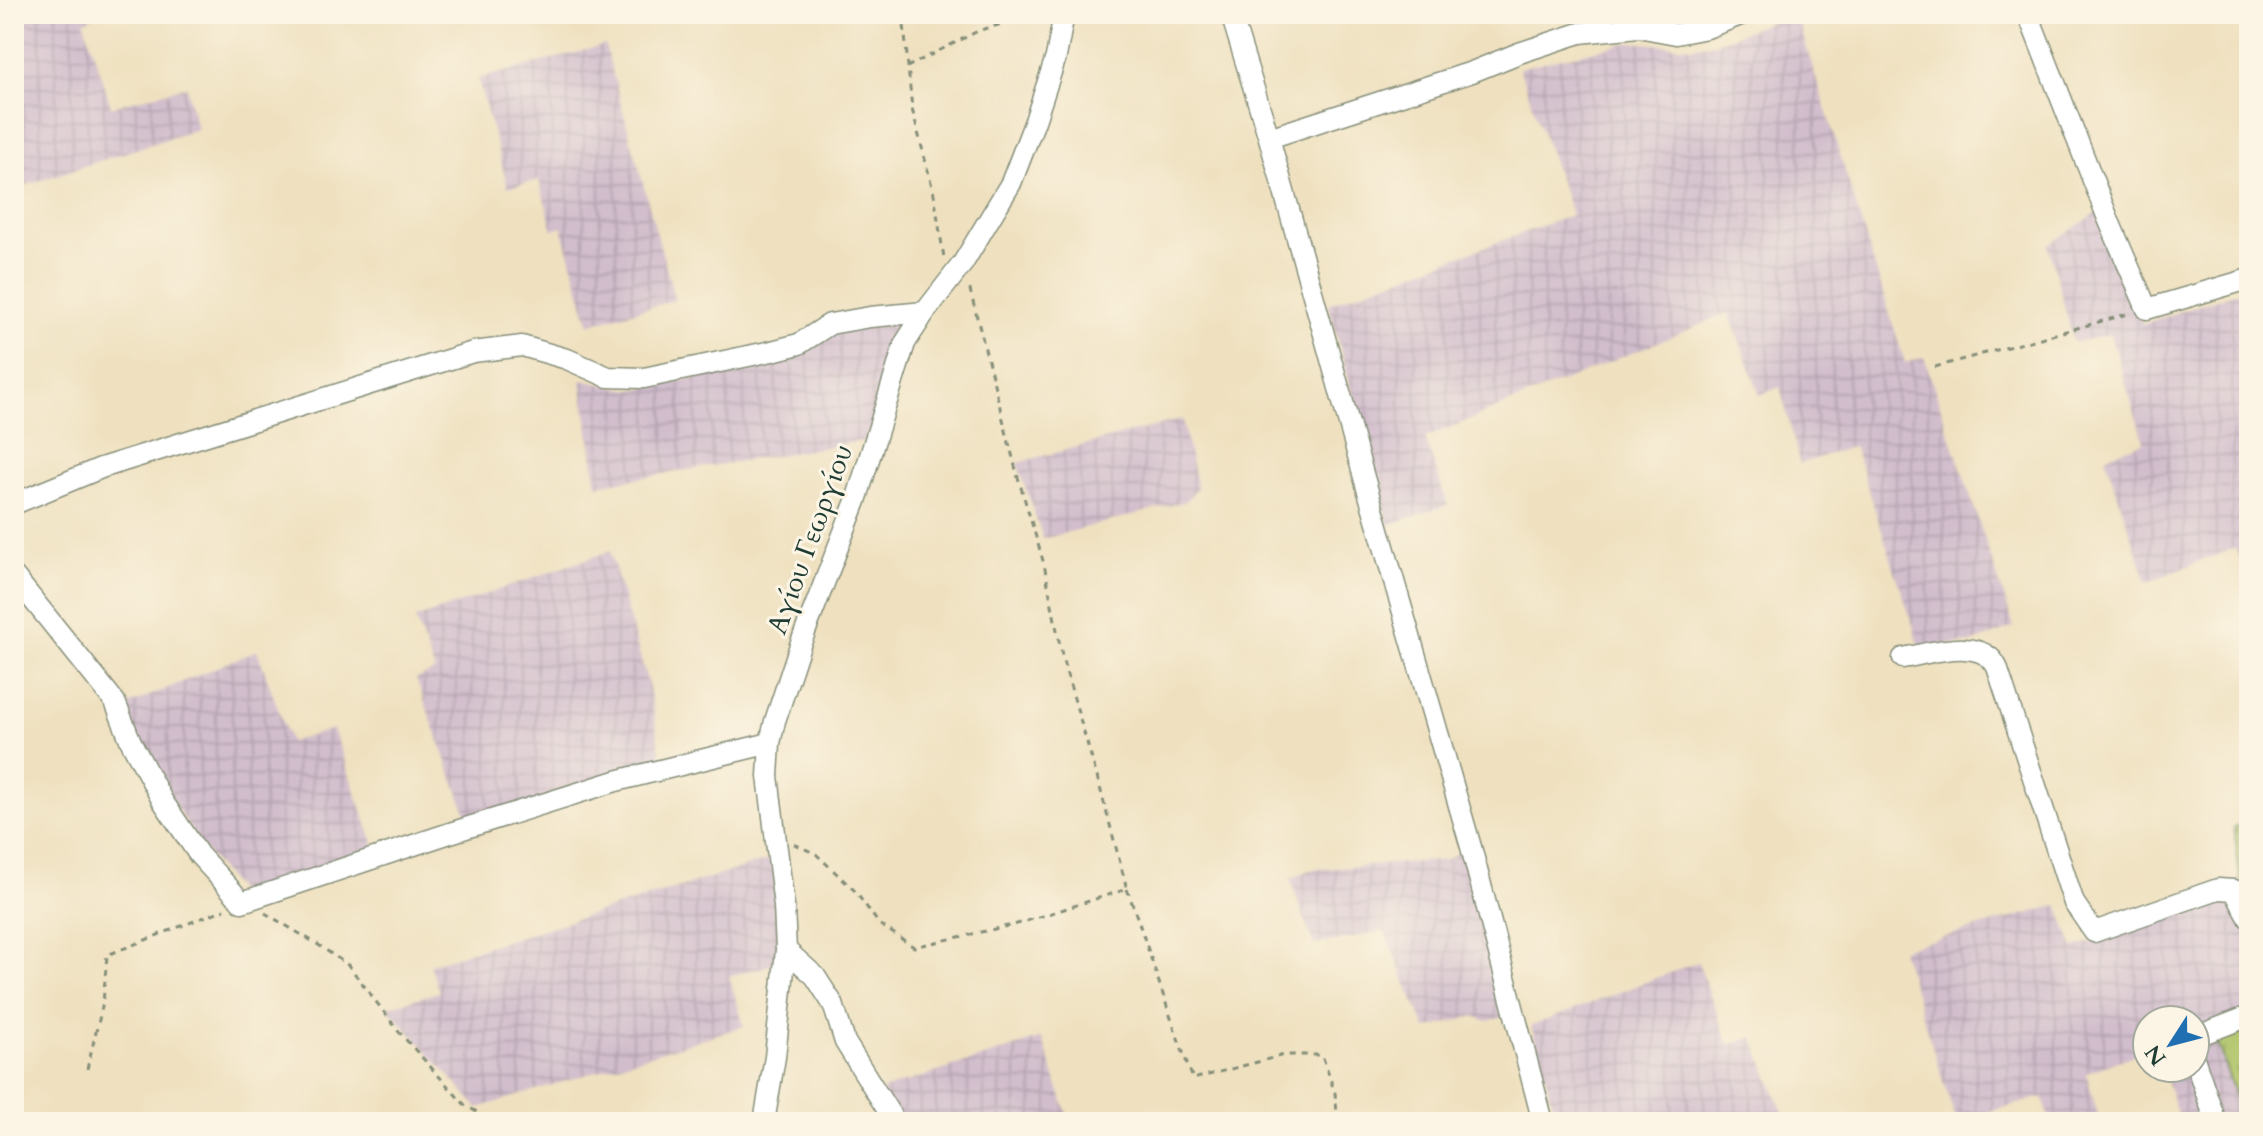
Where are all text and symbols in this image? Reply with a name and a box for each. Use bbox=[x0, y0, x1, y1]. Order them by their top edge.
street label: Αγίου Γεωργίου bbox=[758, 439, 862, 640]
north arrow bbox=[2131, 1004, 2211, 1084]
text: N bbox=[2138, 1039, 2173, 1072]

